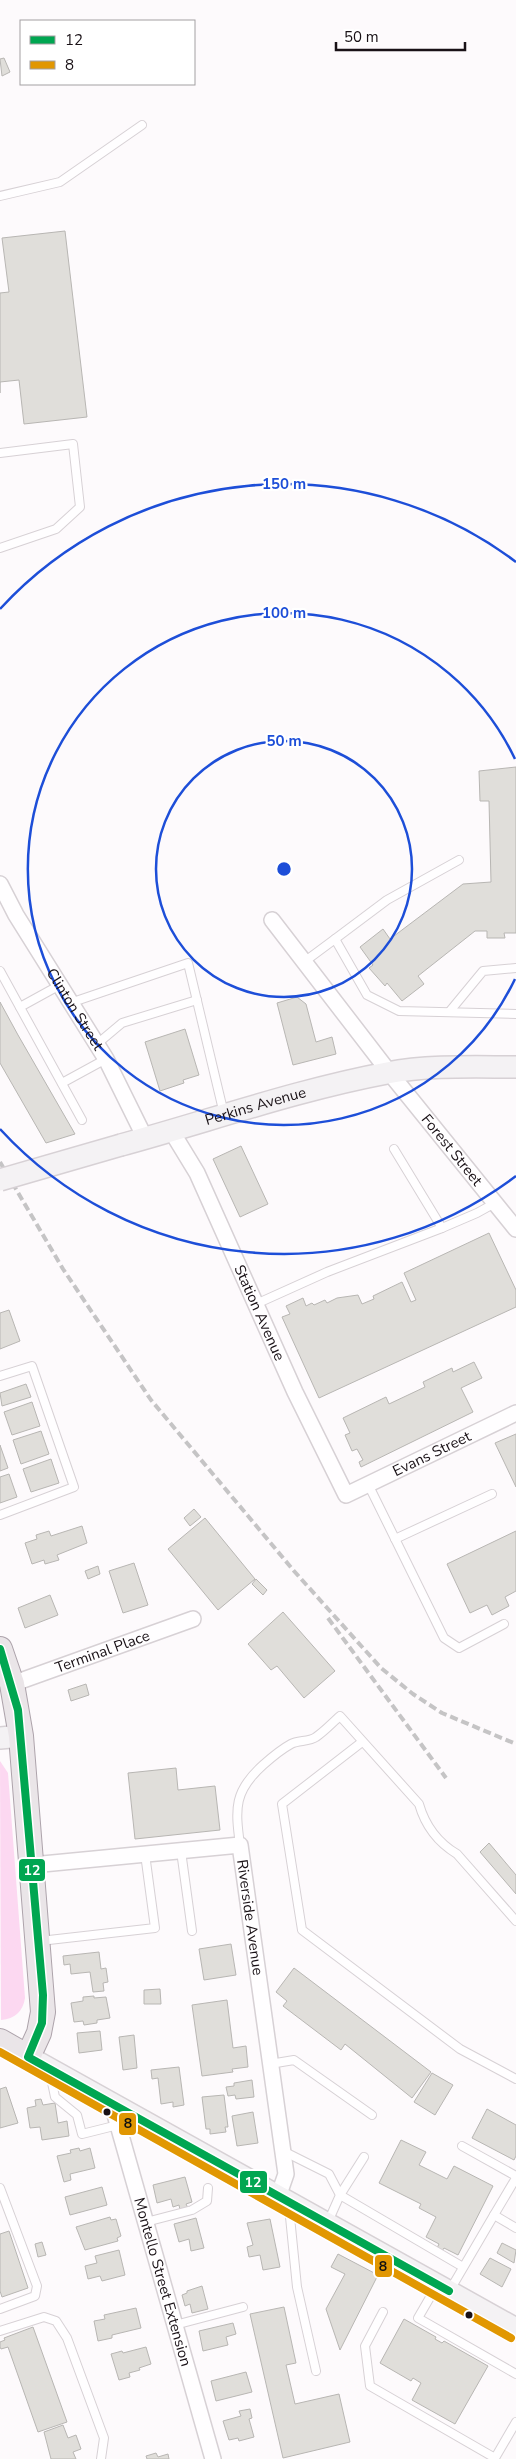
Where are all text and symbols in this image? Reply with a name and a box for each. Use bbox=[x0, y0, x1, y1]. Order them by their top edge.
legend bbox=[20, 20, 195, 85]
scale bar bbox=[336, 20, 465, 52]
text: 50 m bbox=[344, 27, 379, 47]
text: 12 bbox=[65, 30, 83, 50]
text: 8 bbox=[65, 55, 74, 75]
text: 150 m bbox=[262, 474, 306, 494]
text: 100 m bbox=[262, 603, 306, 623]
text: 50 m bbox=[266, 731, 302, 751]
centre of rings bbox=[275, 860, 293, 878]
street label: Clinton Street bbox=[42, 964, 109, 1055]
street label: Perkins Avenue bbox=[203, 1082, 308, 1130]
street label: Forest Street bbox=[417, 1110, 488, 1190]
street label: Station Avenue bbox=[229, 1262, 290, 1364]
street label: Evans Street bbox=[389, 1426, 475, 1481]
street label: Terminal Place bbox=[52, 1625, 152, 1678]
line badge: 12 bbox=[18, 1858, 46, 1882]
street label: Riverside Avenue bbox=[232, 1858, 268, 1977]
text: 12 bbox=[24, 1861, 40, 1880]
unlabelled marker bbox=[102, 2107, 112, 2117]
line badge: 8 bbox=[118, 2112, 137, 2136]
text: 8 bbox=[124, 2114, 132, 2133]
line badge: 12 bbox=[239, 2170, 268, 2194]
text: 12 bbox=[245, 2173, 261, 2192]
street label: Montello Street Extension bbox=[129, 2195, 196, 2369]
line badge: 8 bbox=[374, 2254, 393, 2278]
text: 8 bbox=[379, 2257, 387, 2276]
unlabelled marker bbox=[464, 2310, 474, 2320]

